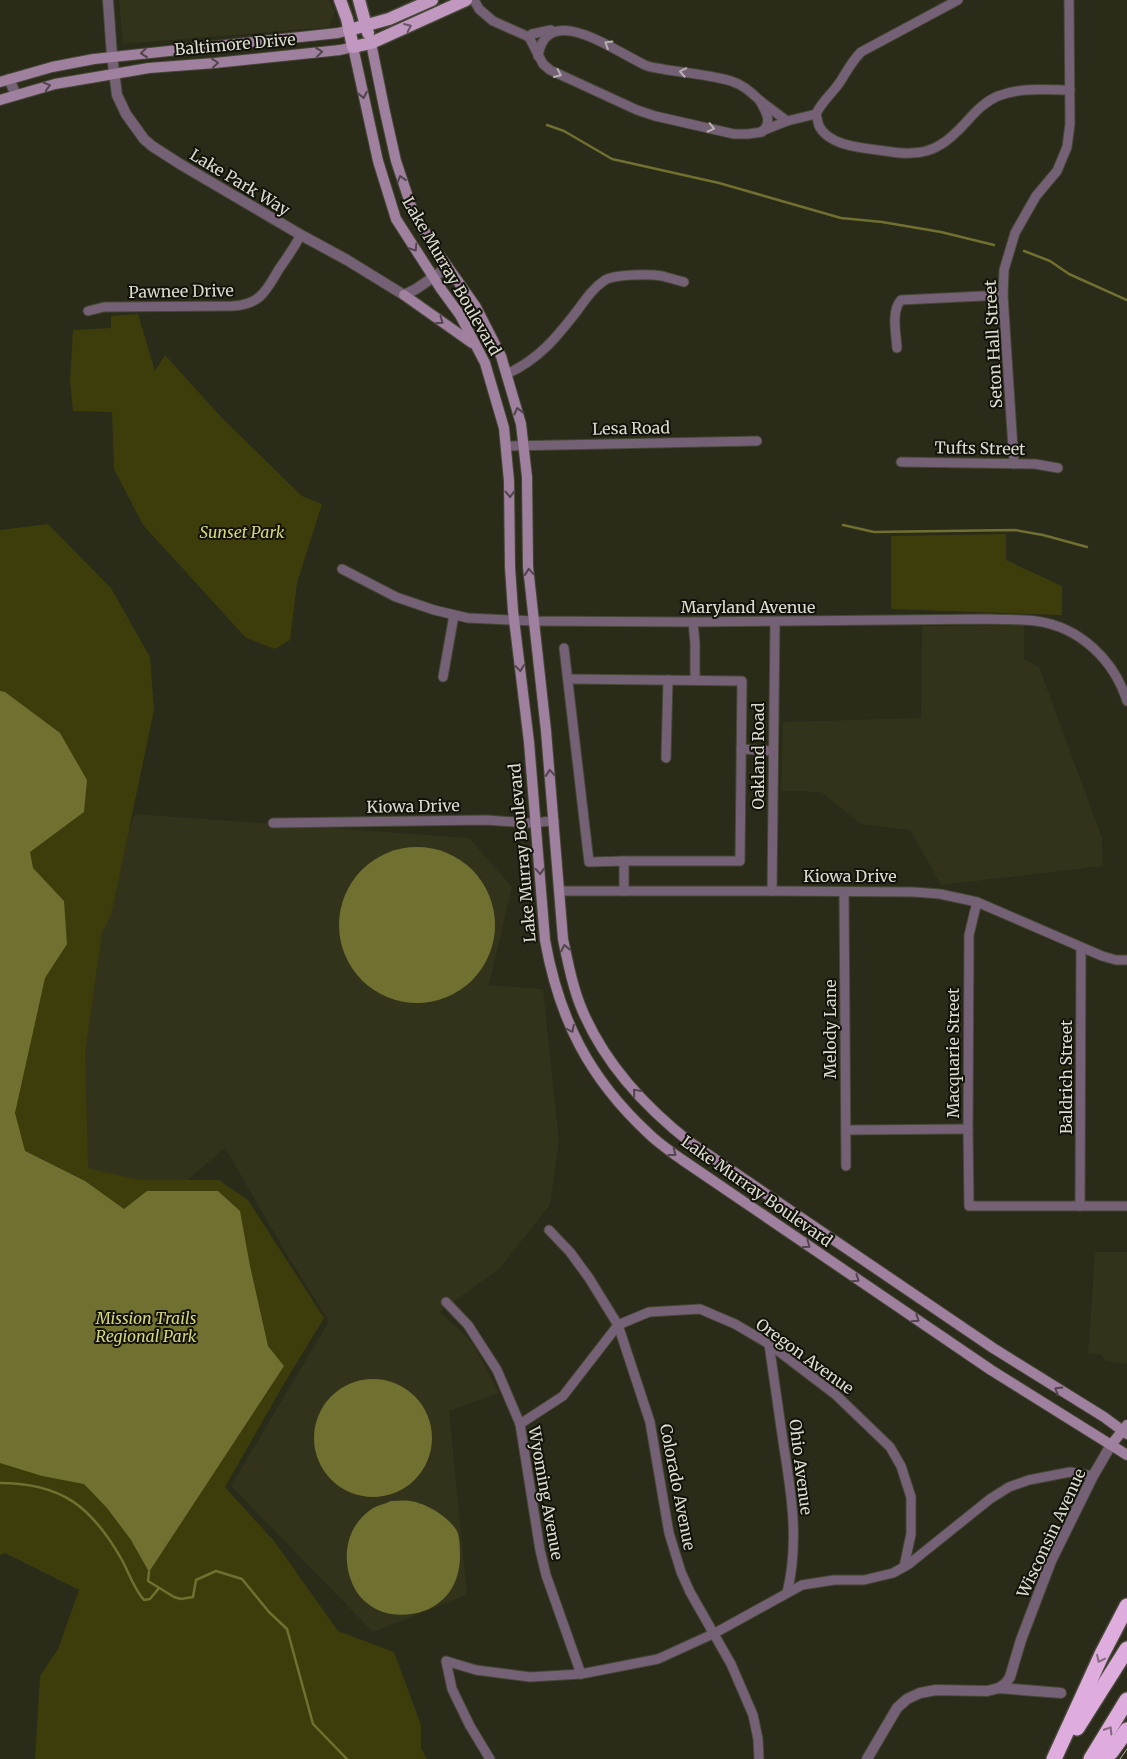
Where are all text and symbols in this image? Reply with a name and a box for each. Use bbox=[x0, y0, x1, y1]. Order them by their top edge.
one-way arrow bbox=[403, 22, 412, 33]
street label: Baltimore Drive bbox=[174, 29, 296, 59]
one-way arrow bbox=[605, 41, 614, 51]
one-way arrow bbox=[140, 47, 148, 58]
one-way arrow bbox=[316, 47, 324, 58]
one-way arrow bbox=[211, 57, 219, 68]
one-way arrow bbox=[553, 68, 562, 78]
one-way arrow bbox=[678, 68, 687, 78]
one-way arrow bbox=[42, 81, 51, 92]
one-way arrow bbox=[358, 90, 368, 99]
one-way arrow bbox=[706, 122, 715, 133]
street label: Lake Park Way bbox=[186, 144, 294, 220]
one-way arrow bbox=[397, 175, 407, 183]
street label: Lake Murray Boulevard bbox=[398, 193, 506, 359]
one-way arrow bbox=[408, 242, 417, 251]
street label: Seton Hall Street bbox=[980, 278, 1006, 409]
street label: Pawnee Drive bbox=[128, 280, 234, 302]
one-way arrow bbox=[434, 315, 443, 324]
one-way arrow bbox=[513, 406, 524, 415]
street label: Lesa Road bbox=[592, 417, 671, 439]
street label: Tufts Street bbox=[934, 437, 1026, 459]
one-way arrow bbox=[504, 491, 515, 499]
park label: Sunset Park bbox=[200, 522, 285, 542]
one-way arrow bbox=[523, 568, 534, 576]
street label: Maryland Avenue bbox=[681, 597, 815, 617]
one-way arrow bbox=[514, 664, 525, 672]
street label: Oakland Road bbox=[748, 702, 768, 809]
street label: Lake Murray Boulevard bbox=[504, 762, 540, 943]
one-way arrow bbox=[544, 769, 555, 777]
street label: Kiowa Drive bbox=[366, 795, 460, 817]
street label: Kiowa Drive bbox=[803, 866, 897, 886]
one-way arrow bbox=[534, 867, 545, 875]
one-way arrow bbox=[560, 944, 571, 952]
street label: Melody Lane bbox=[820, 979, 840, 1079]
street label: Macquarie Street bbox=[943, 987, 963, 1118]
street label: Baldrich Street bbox=[1056, 1019, 1076, 1134]
one-way arrow bbox=[565, 1024, 575, 1033]
one-way arrow bbox=[632, 1088, 641, 1097]
street label: Lake Murray Boulevard bbox=[678, 1131, 837, 1251]
one-way arrow bbox=[667, 1147, 677, 1156]
one-way arrow bbox=[801, 1239, 811, 1248]
one-way arrow bbox=[851, 1273, 860, 1282]
park label: Mission Trails Regional Park bbox=[95, 1308, 197, 1346]
one-way arrow bbox=[910, 1313, 920, 1322]
street label: Oregon Avenue bbox=[752, 1314, 858, 1398]
one-way arrow bbox=[1055, 1386, 1064, 1396]
street label: Ohio Avenue bbox=[785, 1418, 817, 1516]
street label: Colorado Avenue bbox=[656, 1422, 700, 1552]
street label: Wyoming Avenue bbox=[524, 1424, 568, 1561]
street label: Wisconsin Avenue bbox=[1012, 1465, 1090, 1602]
one-way arrow bbox=[1096, 1654, 1106, 1663]
one-way arrow bbox=[1103, 1726, 1112, 1735]

